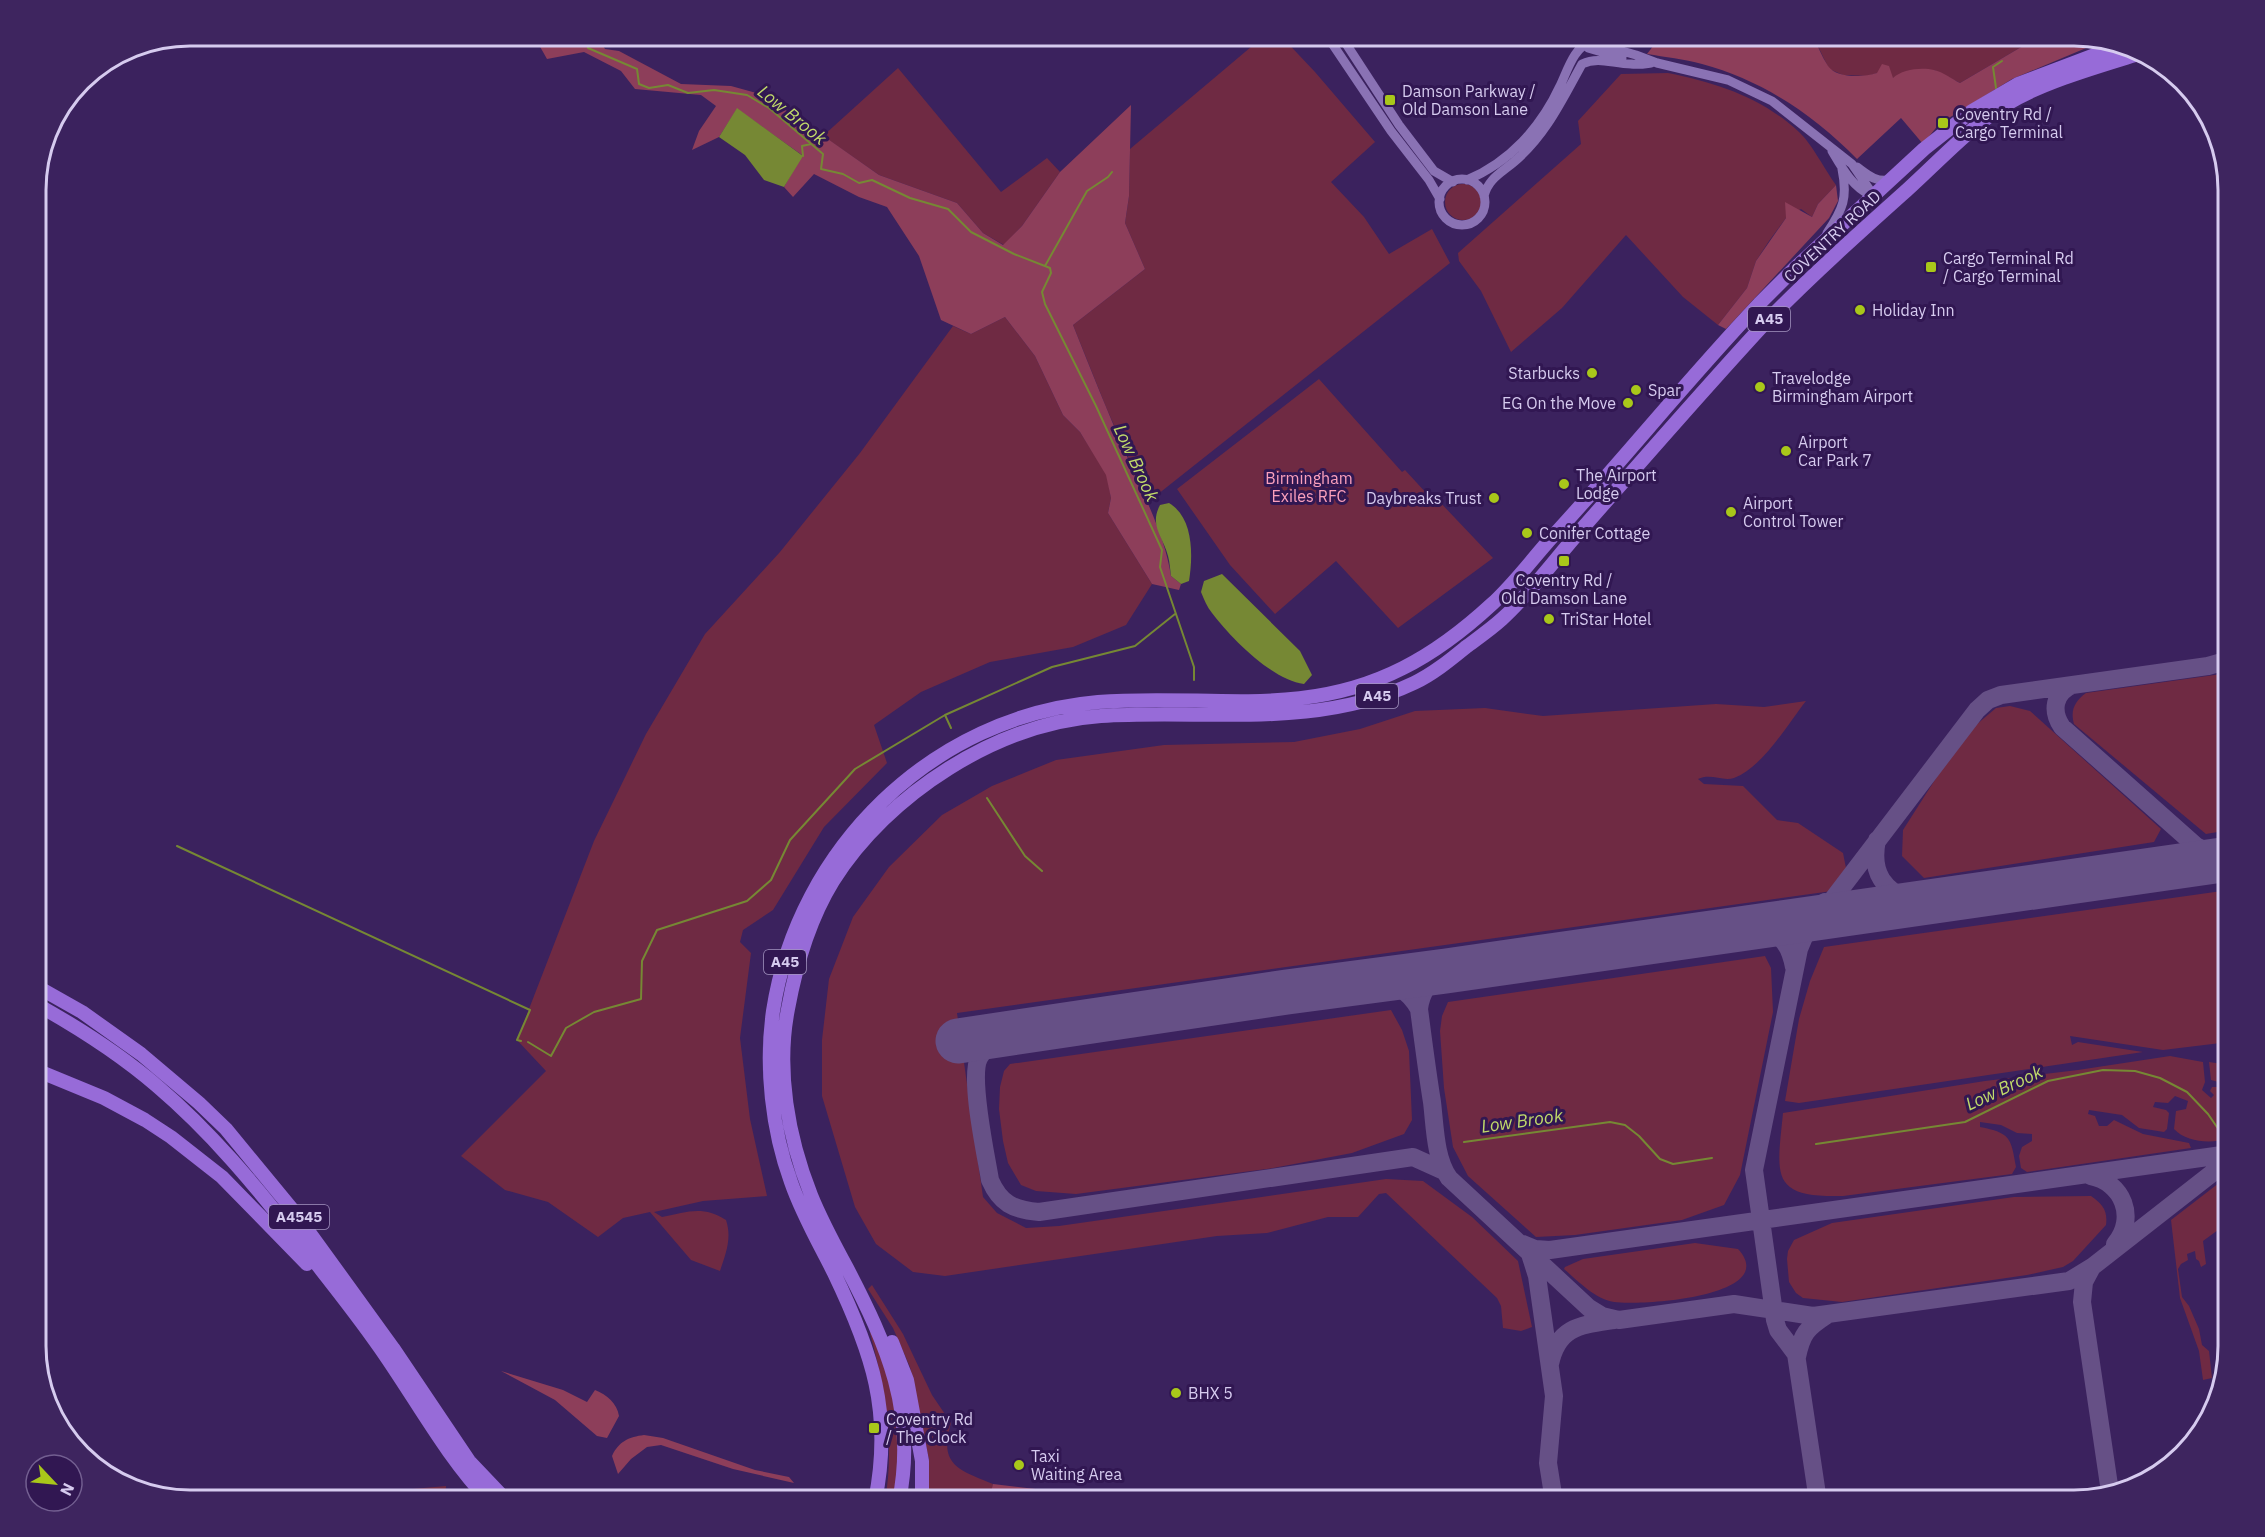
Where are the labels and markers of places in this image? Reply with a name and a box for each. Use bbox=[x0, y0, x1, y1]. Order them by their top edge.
place label: Damson Parkway / Old Damson Lane bbox=[1402, 81, 1536, 119]
marker: Damson Parkway / Old Damson Lane bbox=[1383, 93, 1397, 107]
place label: Coventry Rd / Cargo Terminal bbox=[1955, 104, 2063, 142]
marker: Coventry Rd / Cargo Terminal bbox=[1936, 116, 1950, 130]
place label: Cargo Terminal Rd / Cargo Terminal bbox=[1943, 248, 2074, 286]
marker: Cargo Terminal Rd / Cargo Terminal bbox=[1924, 260, 1938, 274]
place label: Holiday Inn bbox=[1872, 300, 1955, 320]
marker: Holiday Inn bbox=[1853, 303, 1867, 317]
place label: Starbucks bbox=[1508, 363, 1580, 383]
marker: Starbucks bbox=[1585, 366, 1599, 380]
place label: Travelodge Birmingham Airport bbox=[1772, 368, 1913, 406]
place label: Spar bbox=[1648, 380, 1681, 400]
marker: Travelodge Birmingham Airport bbox=[1753, 380, 1767, 394]
marker: Spar bbox=[1629, 383, 1643, 397]
place label: EG On the Move bbox=[1502, 393, 1616, 413]
marker: EG On the Move bbox=[1621, 396, 1635, 410]
place label: Airport Car Park 7 bbox=[1798, 432, 1872, 470]
marker: Airport Car Park 7 bbox=[1779, 444, 1793, 458]
place label: The Airport Lodge bbox=[1576, 465, 1657, 503]
marker: The Airport Lodge bbox=[1557, 477, 1571, 491]
place label: Daybreaks Trust bbox=[1366, 488, 1482, 508]
marker: Daybreaks Trust bbox=[1487, 491, 1501, 505]
place label: Airport Control Tower bbox=[1743, 493, 1843, 531]
marker: Airport Control Tower bbox=[1724, 505, 1738, 519]
place label: Conifer Cottage bbox=[1539, 523, 1650, 543]
marker: Conifer Cottage bbox=[1520, 526, 1534, 540]
marker: Coventry Rd / Old Damson Lane bbox=[1557, 554, 1571, 568]
place label: Coventry Rd / Old Damson Lane bbox=[1501, 570, 1627, 608]
place label: TriStar Hotel bbox=[1561, 609, 1651, 629]
marker: TriStar Hotel bbox=[1542, 612, 1556, 626]
place label: BHX 5 bbox=[1188, 1383, 1233, 1403]
marker: BHX 5 bbox=[1169, 1386, 1183, 1400]
place label: Coventry Rd / The Clock bbox=[886, 1409, 973, 1447]
marker: Coventry Rd / The Clock bbox=[867, 1421, 881, 1435]
place label: Taxi Waiting Area bbox=[1031, 1446, 1122, 1484]
marker: Taxi Waiting Area bbox=[1012, 1458, 1026, 1472]

